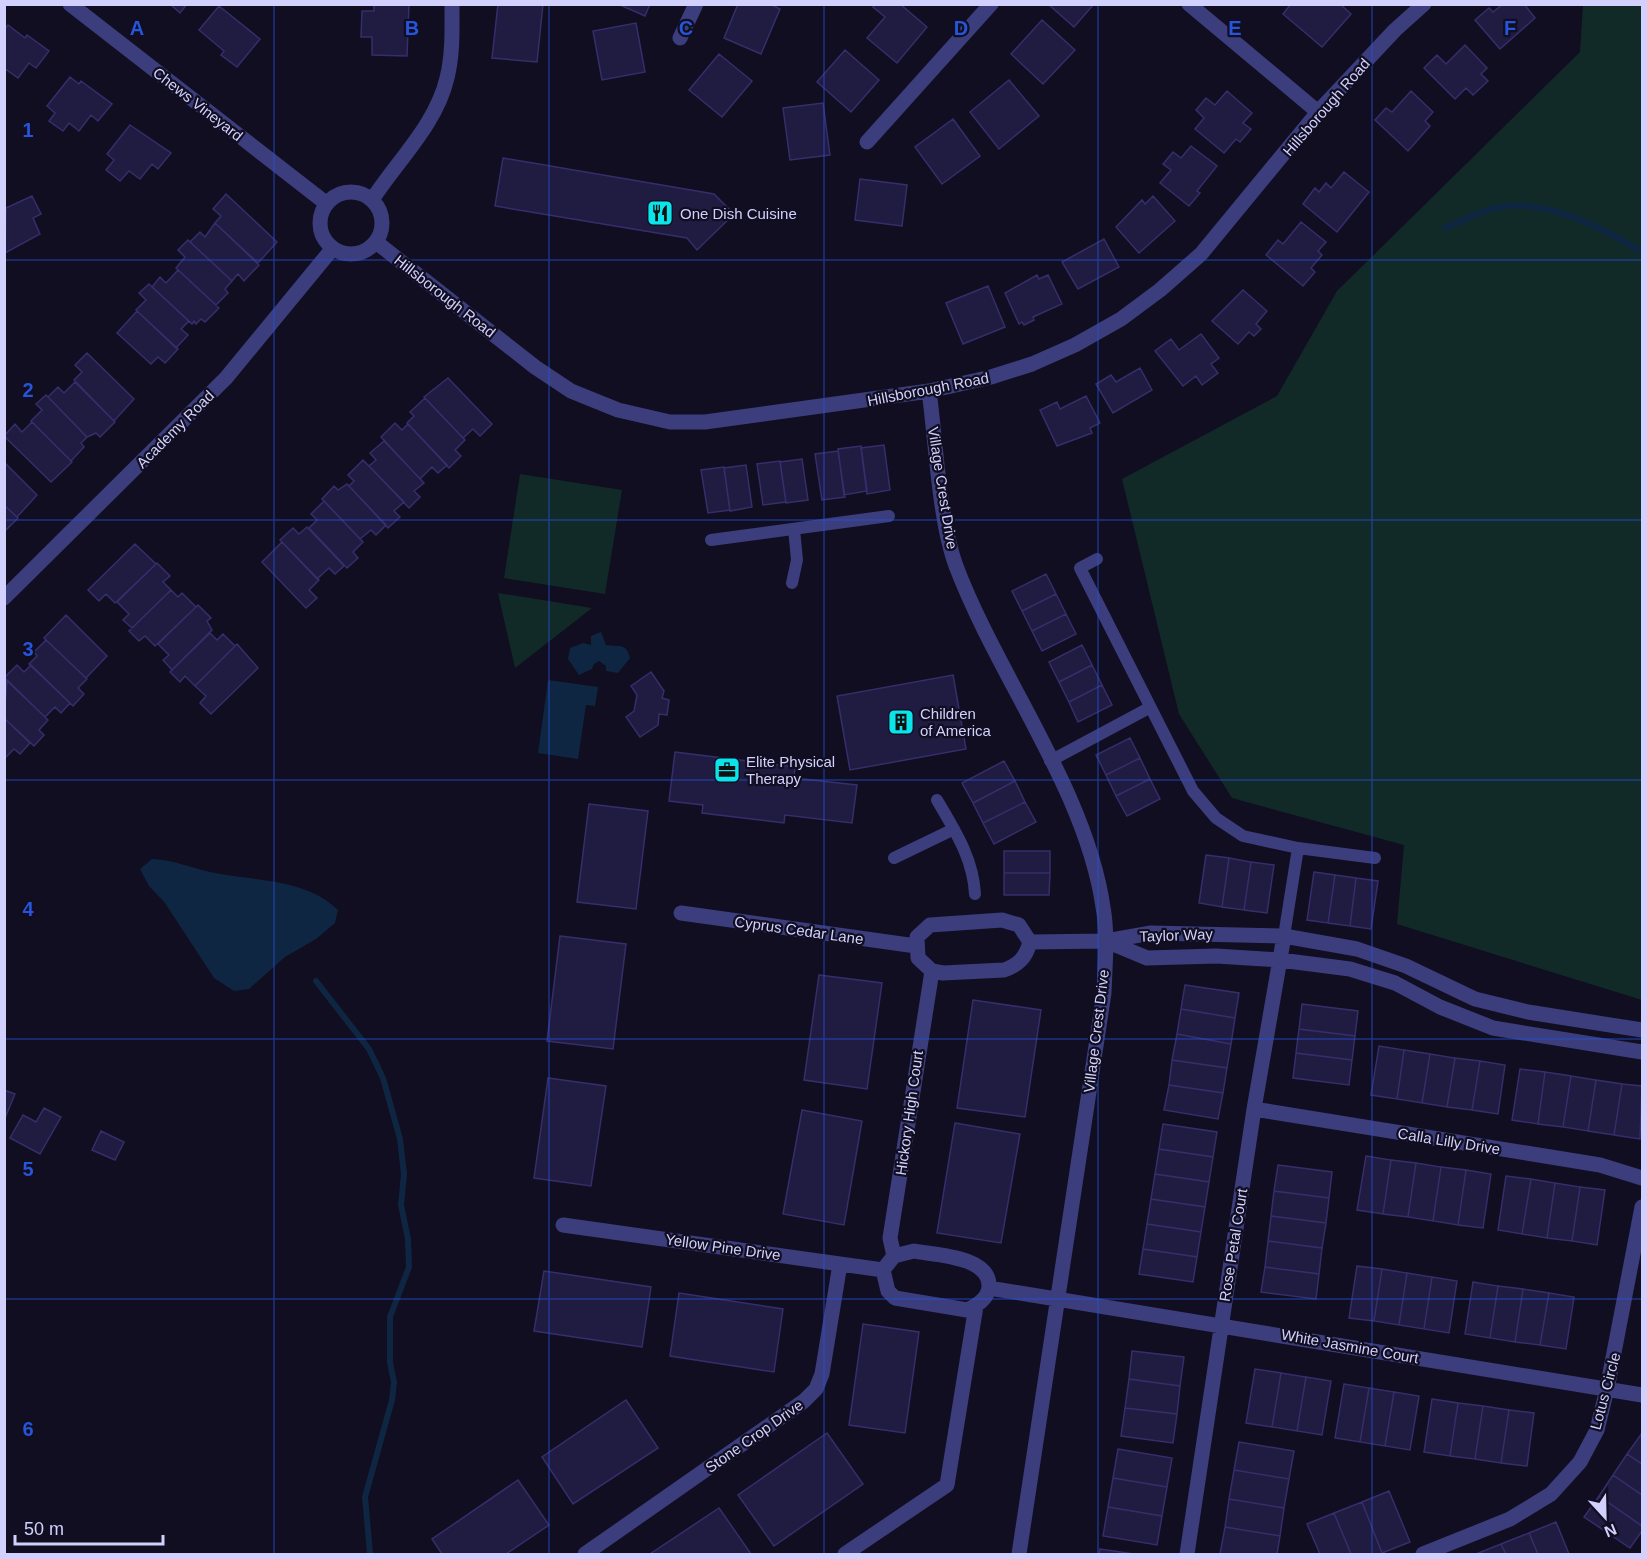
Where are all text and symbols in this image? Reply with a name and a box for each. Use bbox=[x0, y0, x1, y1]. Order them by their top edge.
text: A bbox=[130, 17, 144, 39]
text: B bbox=[405, 17, 419, 39]
text: C bbox=[679, 17, 693, 39]
text: D bbox=[954, 17, 968, 39]
text: E bbox=[1228, 17, 1242, 39]
text: F bbox=[1504, 17, 1516, 39]
street label: Hillsborough Road bbox=[1279, 55, 1373, 159]
street label: Chews Vineyard bbox=[150, 64, 246, 144]
text: 1 bbox=[22, 119, 34, 141]
restaurant icon: One Dish Cuisine bbox=[645, 198, 675, 228]
place label: One Dish Cuisine bbox=[680, 205, 797, 222]
street label: Hillsborough Road bbox=[391, 251, 499, 341]
street label: Hillsborough Road bbox=[866, 369, 990, 409]
text: 2 bbox=[22, 379, 34, 401]
street label: Academy Road bbox=[133, 387, 217, 471]
street label: Village Crest Drive bbox=[925, 425, 961, 551]
text: 3 bbox=[22, 638, 34, 660]
place label: Children of America bbox=[920, 705, 992, 739]
building icon: Children of America bbox=[886, 707, 916, 737]
place label: Elite Physical Therapy bbox=[746, 753, 835, 787]
office icon: Elite Physical Therapy bbox=[712, 755, 742, 785]
text: 4 bbox=[22, 898, 34, 920]
street label: Cyprus Cedar Lane bbox=[733, 913, 865, 947]
street label: Taylor Way bbox=[1139, 925, 1214, 945]
street label: Village Crest Drive bbox=[1080, 968, 1112, 1094]
street label: Hickory High Court bbox=[892, 1049, 926, 1177]
street label: Calla Lilly Drive bbox=[1397, 1125, 1501, 1157]
text: 5 bbox=[22, 1158, 34, 1180]
street label: Rose Petal Court bbox=[1216, 1186, 1250, 1303]
street label: Yellow Pine Drive bbox=[664, 1230, 782, 1264]
street label: White Jasmine Court bbox=[1280, 1326, 1421, 1367]
street label: Lotus Circle bbox=[1587, 1351, 1623, 1431]
street label: Stone Crop Drive bbox=[702, 1396, 806, 1476]
text: 6 bbox=[22, 1418, 34, 1440]
north arrow bbox=[1575, 1487, 1635, 1547]
scale bar bbox=[15, 1508, 164, 1546]
text: 50 m bbox=[24, 1519, 64, 1539]
text: N bbox=[1602, 1520, 1619, 1540]

